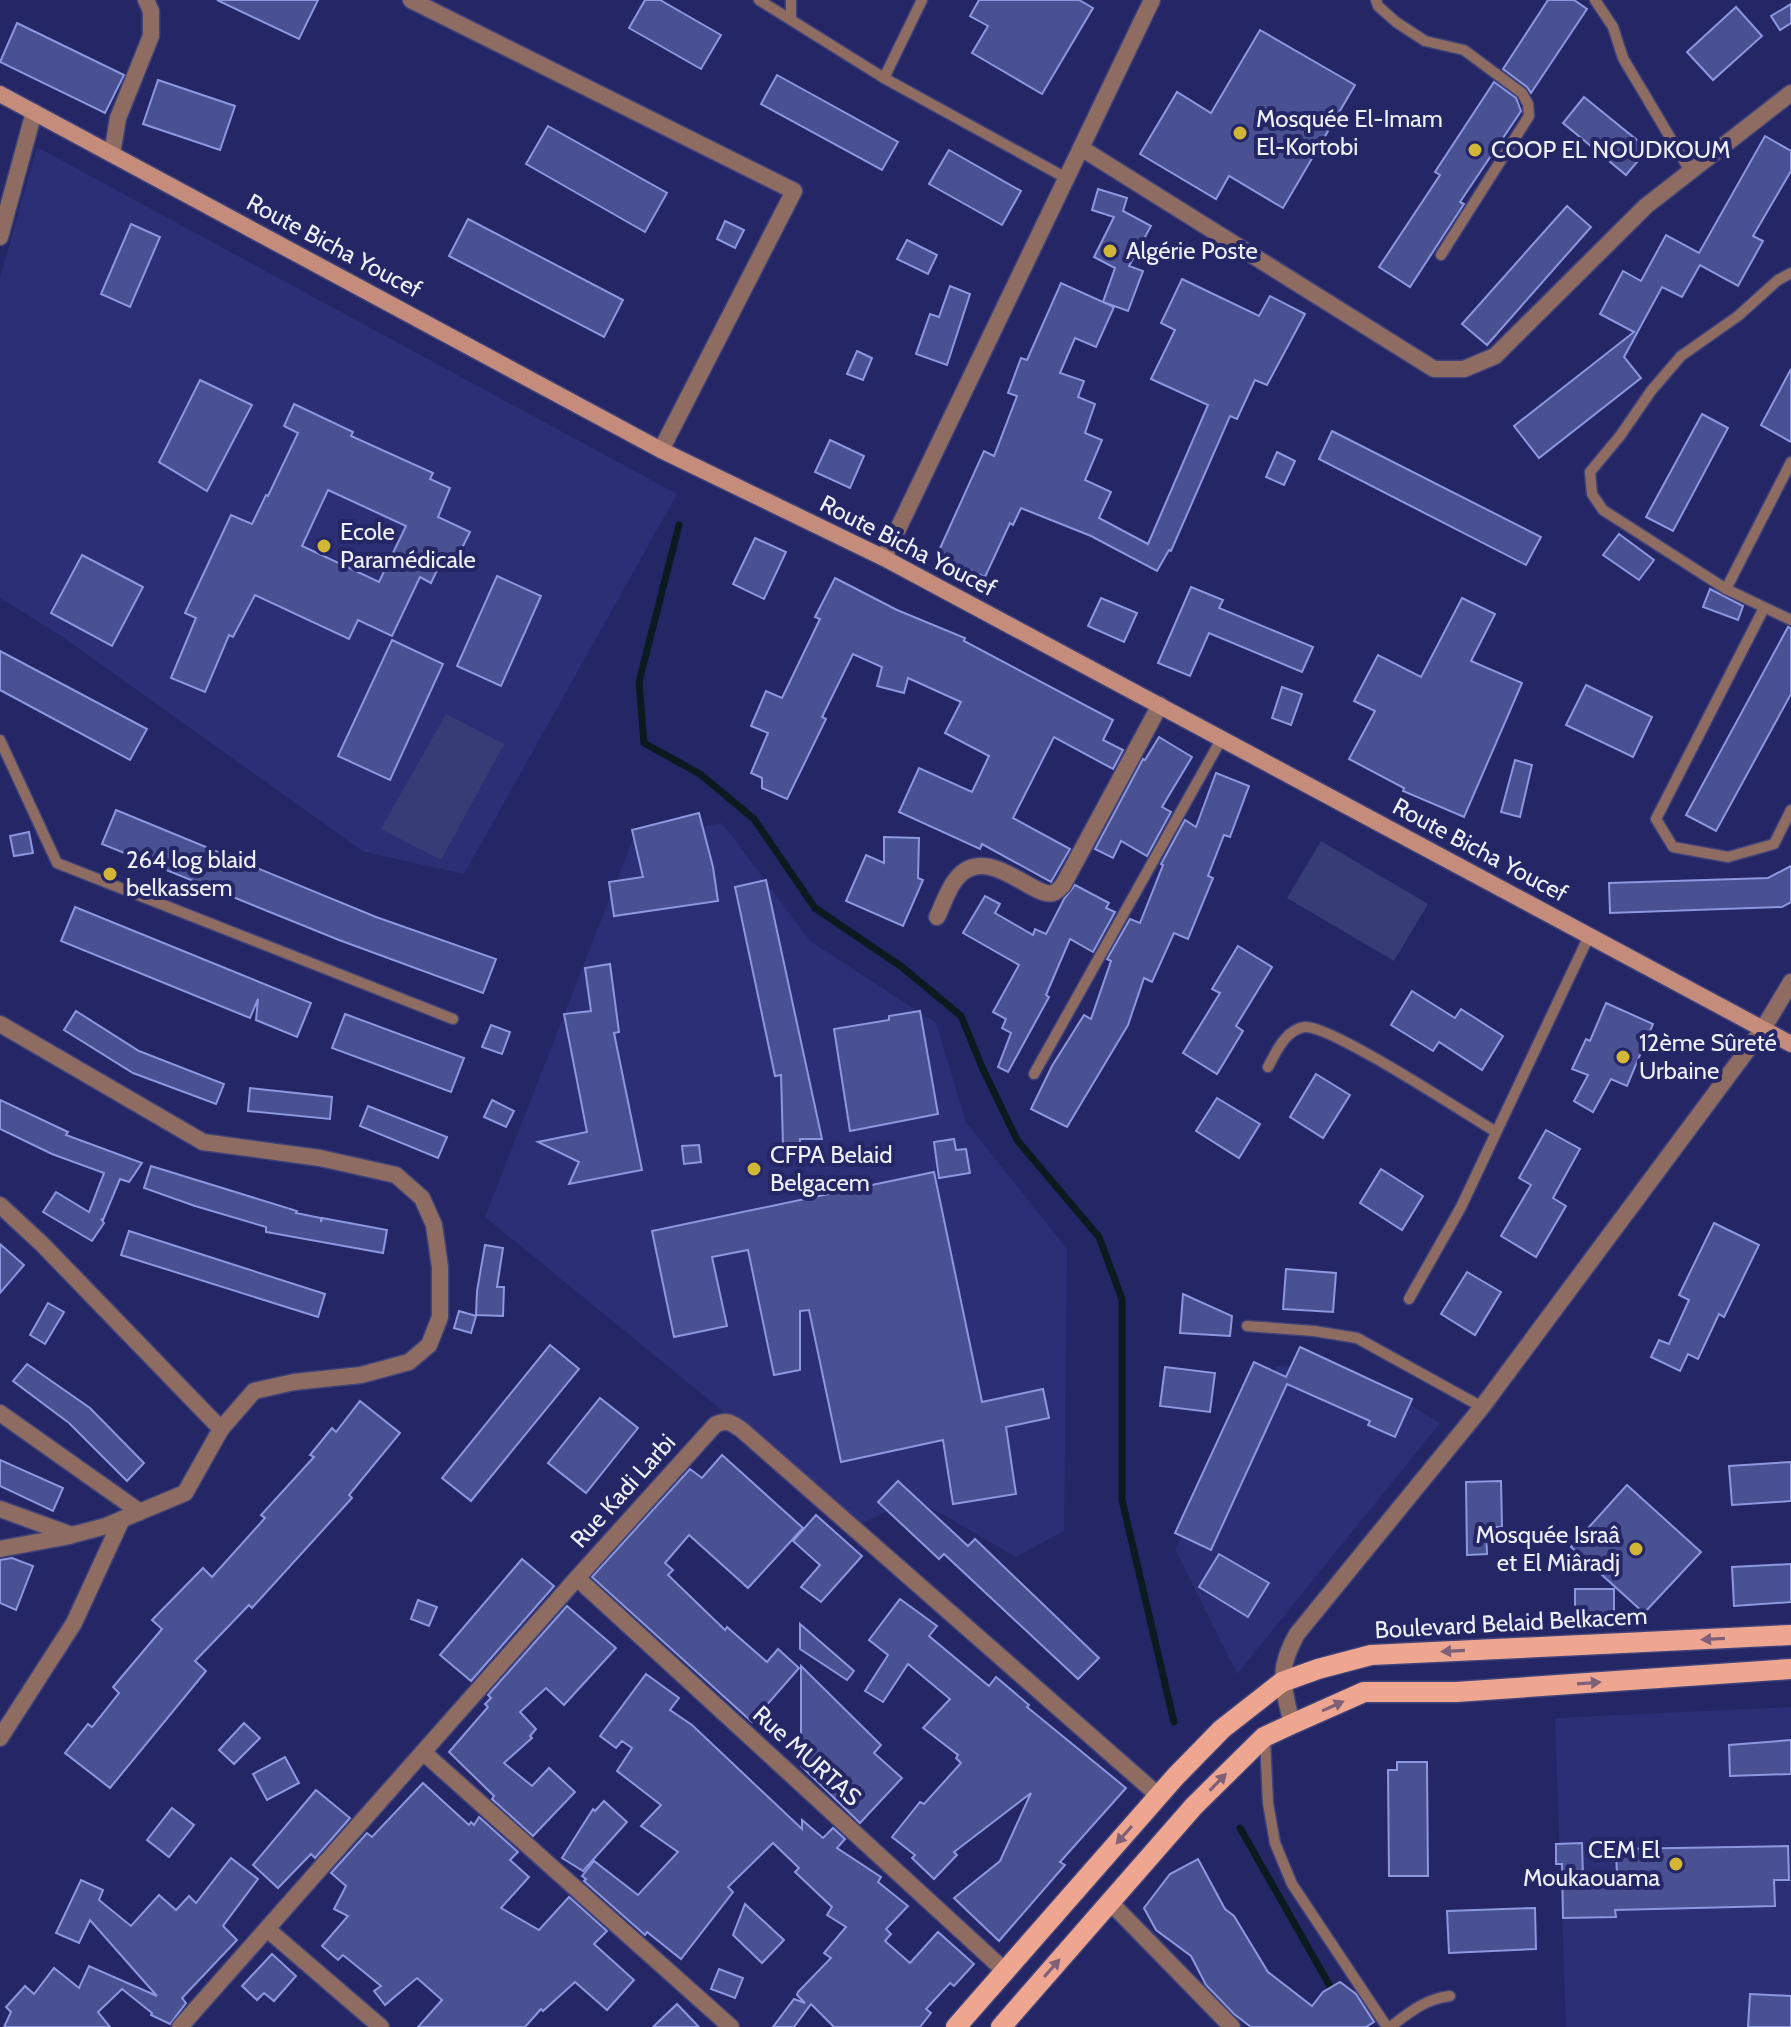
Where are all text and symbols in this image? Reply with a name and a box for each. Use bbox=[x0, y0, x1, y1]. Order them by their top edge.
place label: Mosquée El-Imam El-Kortobi bbox=[1256, 104, 1443, 161]
marker: Mosquée El-Imam El-Kortobi bbox=[1231, 124, 1249, 142]
place label: COOP EL NOUDKOUM bbox=[1491, 135, 1731, 164]
marker: COOP EL NOUDKOUM bbox=[1466, 141, 1484, 159]
street label: Route Bicha Youcef bbox=[242, 187, 427, 304]
place label: Algérie Poste bbox=[1126, 236, 1258, 265]
marker: Algérie Poste bbox=[1101, 242, 1119, 260]
street label: Route Bicha Youcef bbox=[815, 489, 1001, 603]
place label: Ecole Paramédicale bbox=[340, 517, 476, 574]
marker: Ecole Paramédicale bbox=[315, 537, 333, 555]
street label: Route Bicha Youcef bbox=[1388, 791, 1573, 908]
place label: 264 log blaid belkassem bbox=[126, 845, 257, 902]
marker: 264 log blaid belkassem bbox=[101, 865, 119, 883]
place label: 12ème Sûreté Urbaine bbox=[1639, 1028, 1777, 1085]
marker: 12ème Sûreté Urbaine bbox=[1614, 1048, 1632, 1066]
place label: CFPA Belaid Belgacem bbox=[770, 1140, 893, 1197]
marker: CFPA Belaid Belgacem bbox=[745, 1160, 763, 1178]
street label: Rue Kadi Larbi bbox=[564, 1428, 681, 1553]
place label: Mosquée Israâ et El Miâradj bbox=[1475, 1520, 1620, 1577]
marker: Mosquée Israâ et El Miâradj bbox=[1627, 1540, 1645, 1558]
street label: Boulevard Belaid Belkacem bbox=[1374, 1601, 1648, 1644]
one-way arrow bbox=[1700, 1632, 1725, 1645]
one-way arrow bbox=[1440, 1645, 1465, 1658]
one-way arrow bbox=[1577, 1676, 1602, 1689]
street label: Rue MURTAS bbox=[747, 1699, 867, 1812]
one-way arrow bbox=[1321, 1700, 1344, 1713]
one-way arrow bbox=[1208, 1773, 1226, 1792]
one-way arrow bbox=[1116, 1825, 1134, 1845]
place label: CEM El Moukaouama bbox=[1523, 1835, 1660, 1892]
marker: CEM El Moukaouama bbox=[1667, 1855, 1685, 1873]
one-way arrow bbox=[1043, 1959, 1061, 1978]

